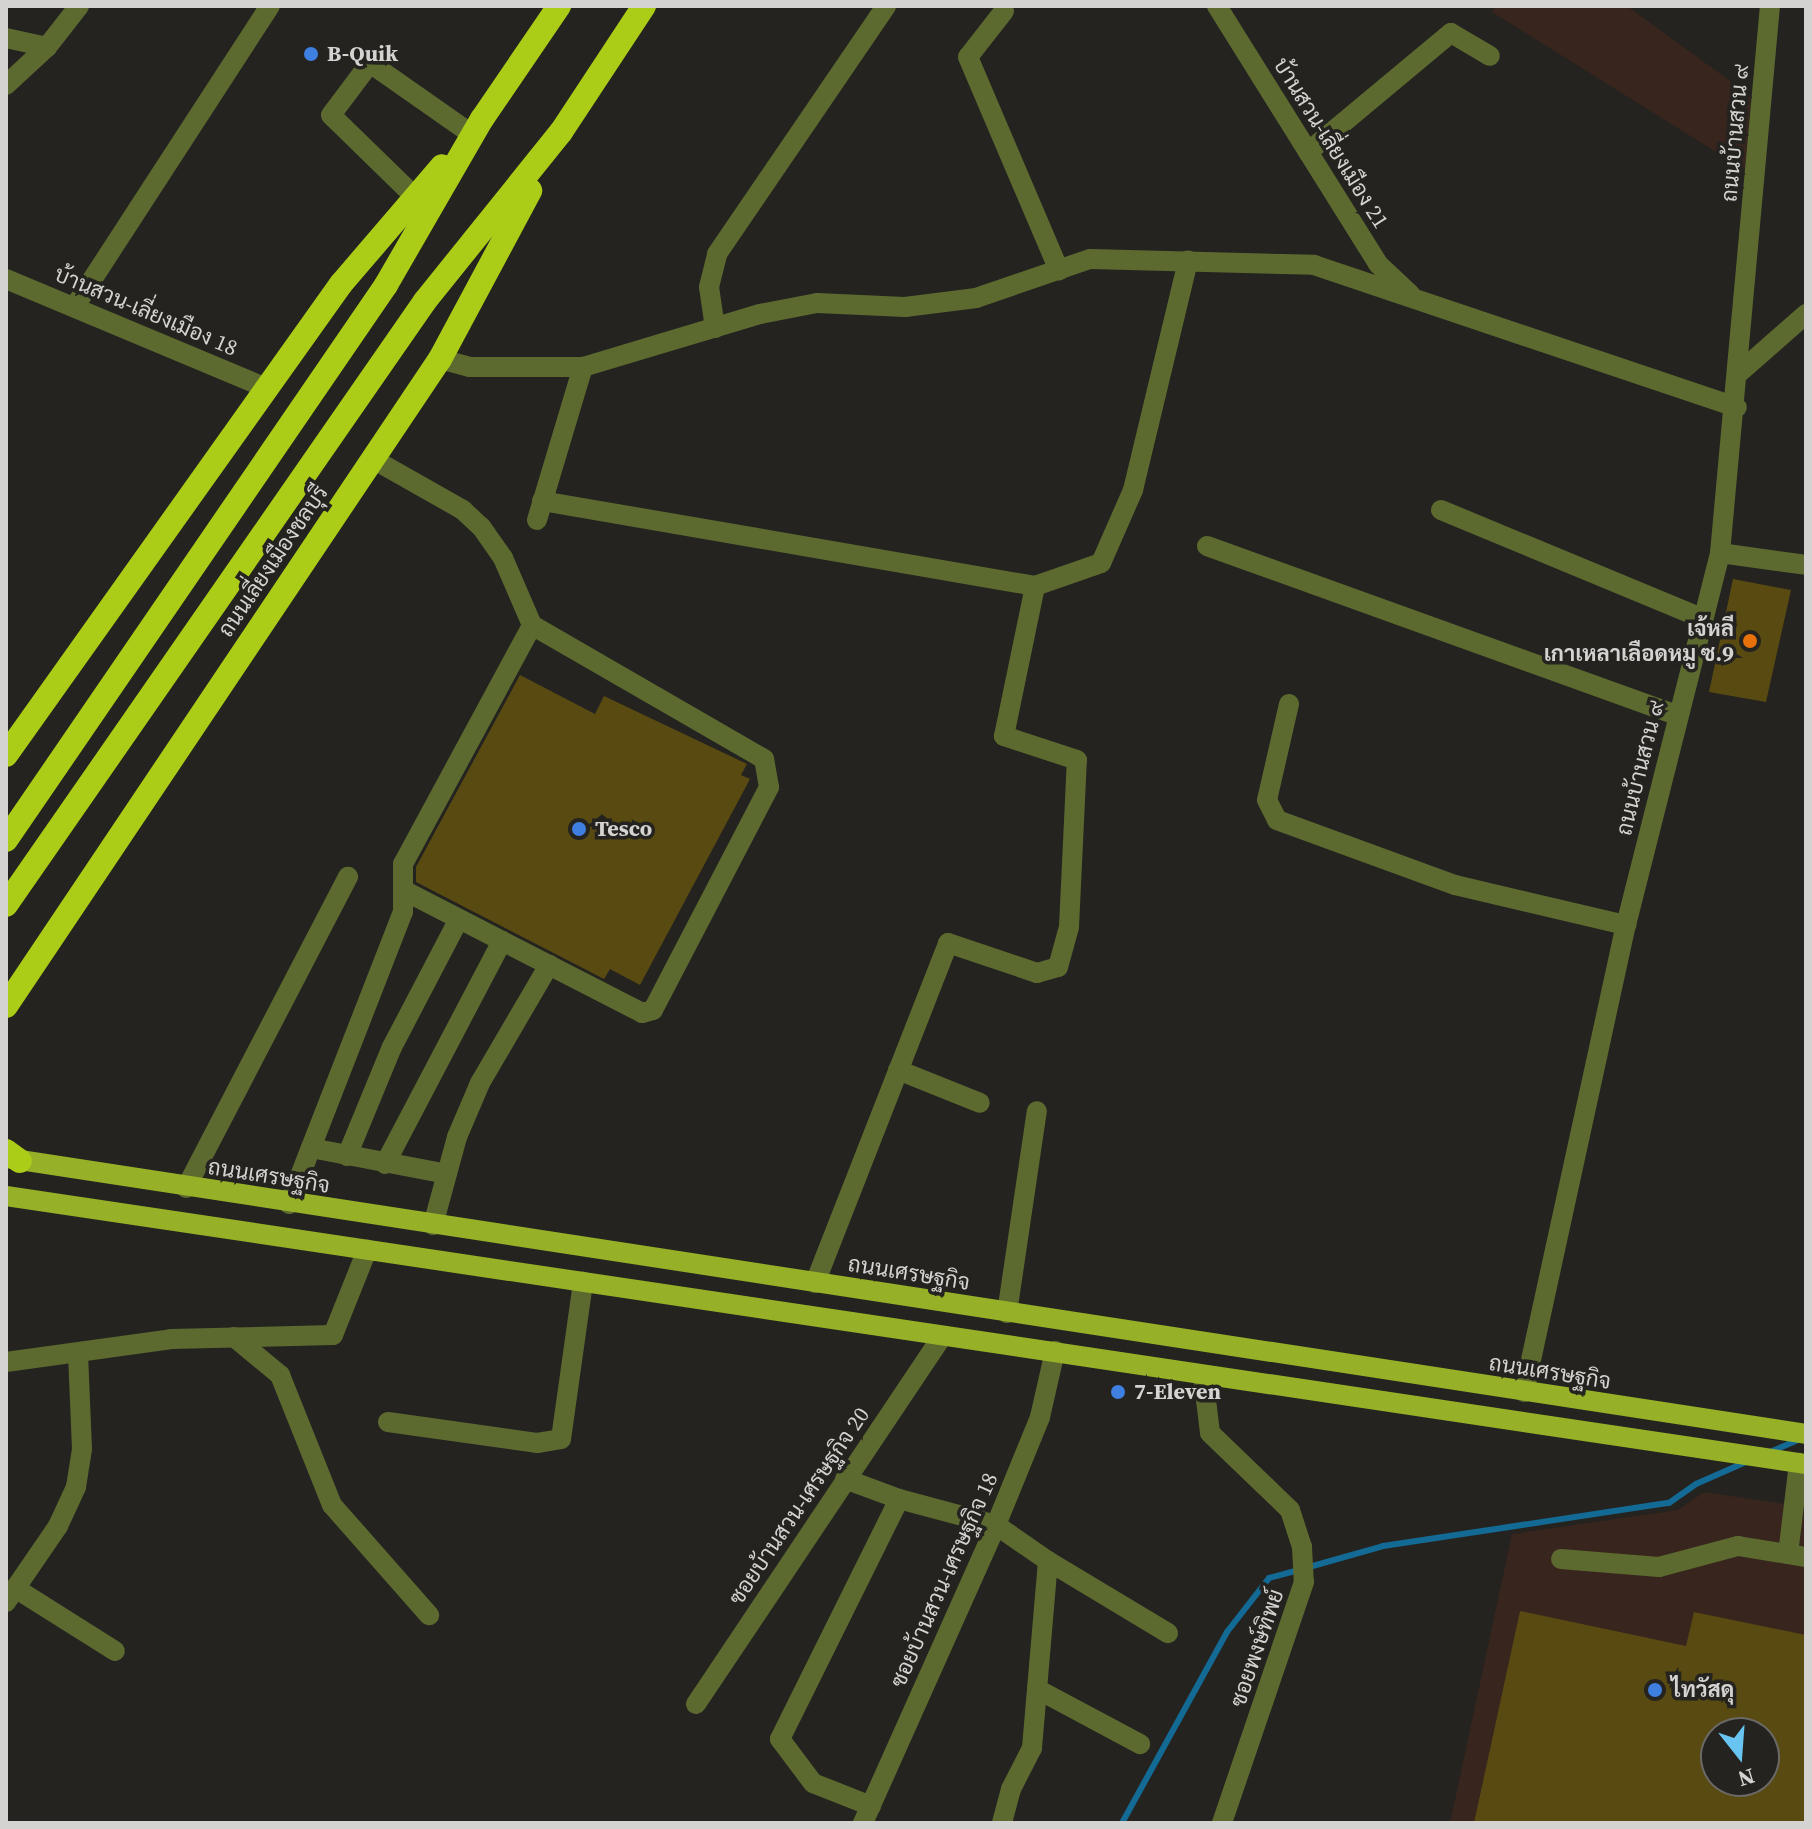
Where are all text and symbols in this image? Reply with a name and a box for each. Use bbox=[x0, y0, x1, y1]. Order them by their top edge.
place label: B-Quik bbox=[327, 41, 398, 67]
marker: B-Quik bbox=[302, 45, 320, 63]
street label: บ้านสวน-เลี่ยงเมือง 21 bbox=[1268, 53, 1394, 233]
street label: ถนนบ้านสวน ๙ bbox=[1716, 63, 1754, 203]
street label: บ้านสวน-เลี่ยงเมือง 18 bbox=[51, 261, 241, 361]
street label: ถนนเลี่ยงเมืองชลบุรี bbox=[213, 480, 333, 642]
place label: เจ้หลี เกาเหลาเลือดหมู ซ.9 bbox=[1544, 615, 1734, 666]
marker: เจ้หลี เกาเหลาเลือดหมู ซ.9 bbox=[1741, 632, 1759, 650]
street label: ถนนบ้านสวน ๙ bbox=[1610, 698, 1670, 838]
place label: Tesco bbox=[595, 816, 652, 842]
marker: Tesco bbox=[570, 820, 588, 838]
street label: ถนนเศรษฐกิจ bbox=[206, 1153, 332, 1199]
street label: ถนนเศรษฐกิจ bbox=[846, 1250, 972, 1296]
street label: ถนนเศรษฐกิจ bbox=[1487, 1349, 1613, 1395]
place label: 7-Eleven bbox=[1134, 1379, 1221, 1405]
marker: 7-Eleven bbox=[1109, 1383, 1127, 1401]
street label: ซอยบ้านสวน-เศรษฐกิจ 20 bbox=[723, 1402, 875, 1610]
street label: ซอยบ้านสวน-เศรษฐกิจ 18 bbox=[885, 1469, 1003, 1691]
street label: ซอยพงษ์ทิพย์ bbox=[1225, 1586, 1289, 1710]
place label: ไทวัสดุ bbox=[1671, 1677, 1734, 1703]
marker: ไทวัสดุ bbox=[1646, 1681, 1664, 1699]
north arrow bbox=[1700, 1717, 1780, 1797]
text: N bbox=[1734, 1761, 1758, 1795]

